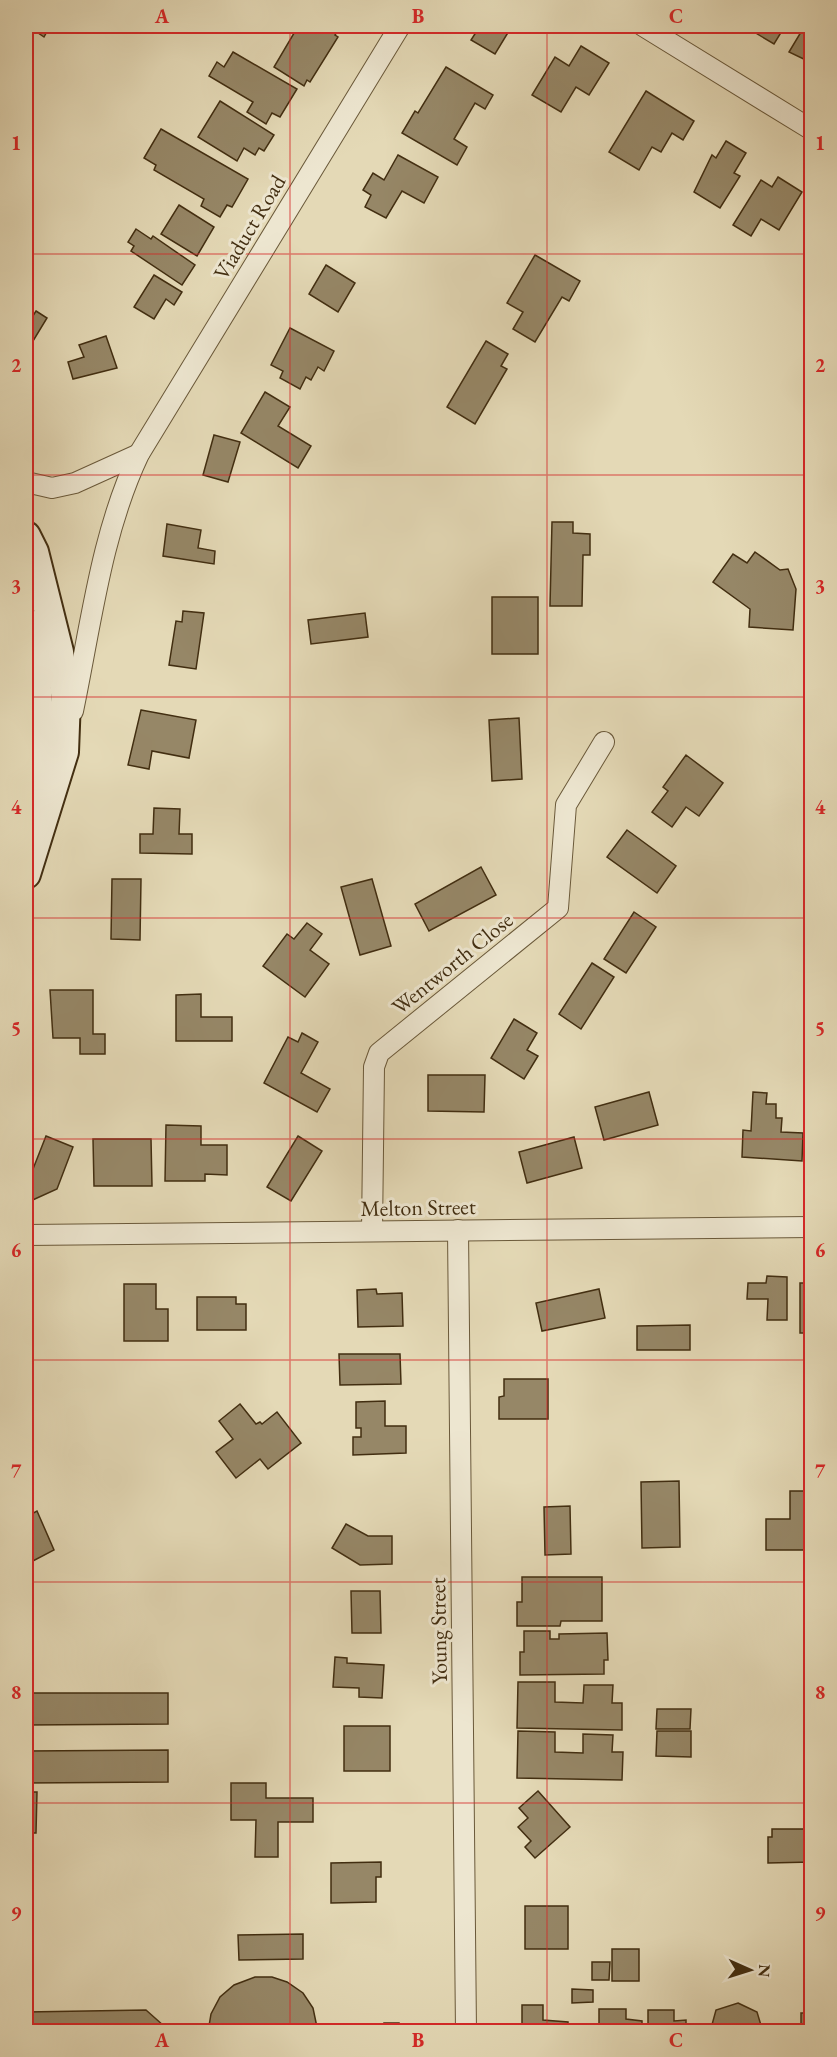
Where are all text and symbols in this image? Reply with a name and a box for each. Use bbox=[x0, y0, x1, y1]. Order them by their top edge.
text: A bbox=[154, 3, 170, 29]
text: B bbox=[412, 3, 424, 29]
text: C bbox=[669, 3, 683, 29]
text: 1 bbox=[11, 130, 21, 156]
text: 1 bbox=[815, 130, 825, 156]
street label: Viaduct Road bbox=[207, 169, 293, 285]
text: 2 bbox=[11, 352, 22, 378]
text: 2 bbox=[815, 352, 826, 378]
text: 3 bbox=[11, 573, 21, 599]
text: 3 bbox=[815, 573, 825, 599]
text: 4 bbox=[11, 794, 22, 820]
text: 4 bbox=[815, 794, 826, 820]
street label: Wentworth Close bbox=[386, 905, 519, 1021]
text: 5 bbox=[11, 1015, 21, 1041]
text: 5 bbox=[815, 1015, 825, 1041]
street label: Melton Street bbox=[360, 1192, 476, 1223]
text: 6 bbox=[11, 1237, 22, 1263]
text: 6 bbox=[815, 1237, 826, 1263]
text: 7 bbox=[11, 1458, 22, 1484]
text: 7 bbox=[815, 1458, 826, 1484]
street label: Young Street bbox=[423, 1577, 454, 1685]
text: 8 bbox=[11, 1679, 21, 1705]
text: 8 bbox=[815, 1679, 825, 1705]
text: 9 bbox=[11, 1900, 22, 1926]
text: 9 bbox=[815, 1900, 826, 1926]
north arrow bbox=[720, 1940, 780, 2000]
text: N bbox=[754, 1964, 775, 1978]
text: A bbox=[154, 2027, 170, 2053]
text: B bbox=[412, 2027, 424, 2053]
text: C bbox=[669, 2027, 683, 2053]

